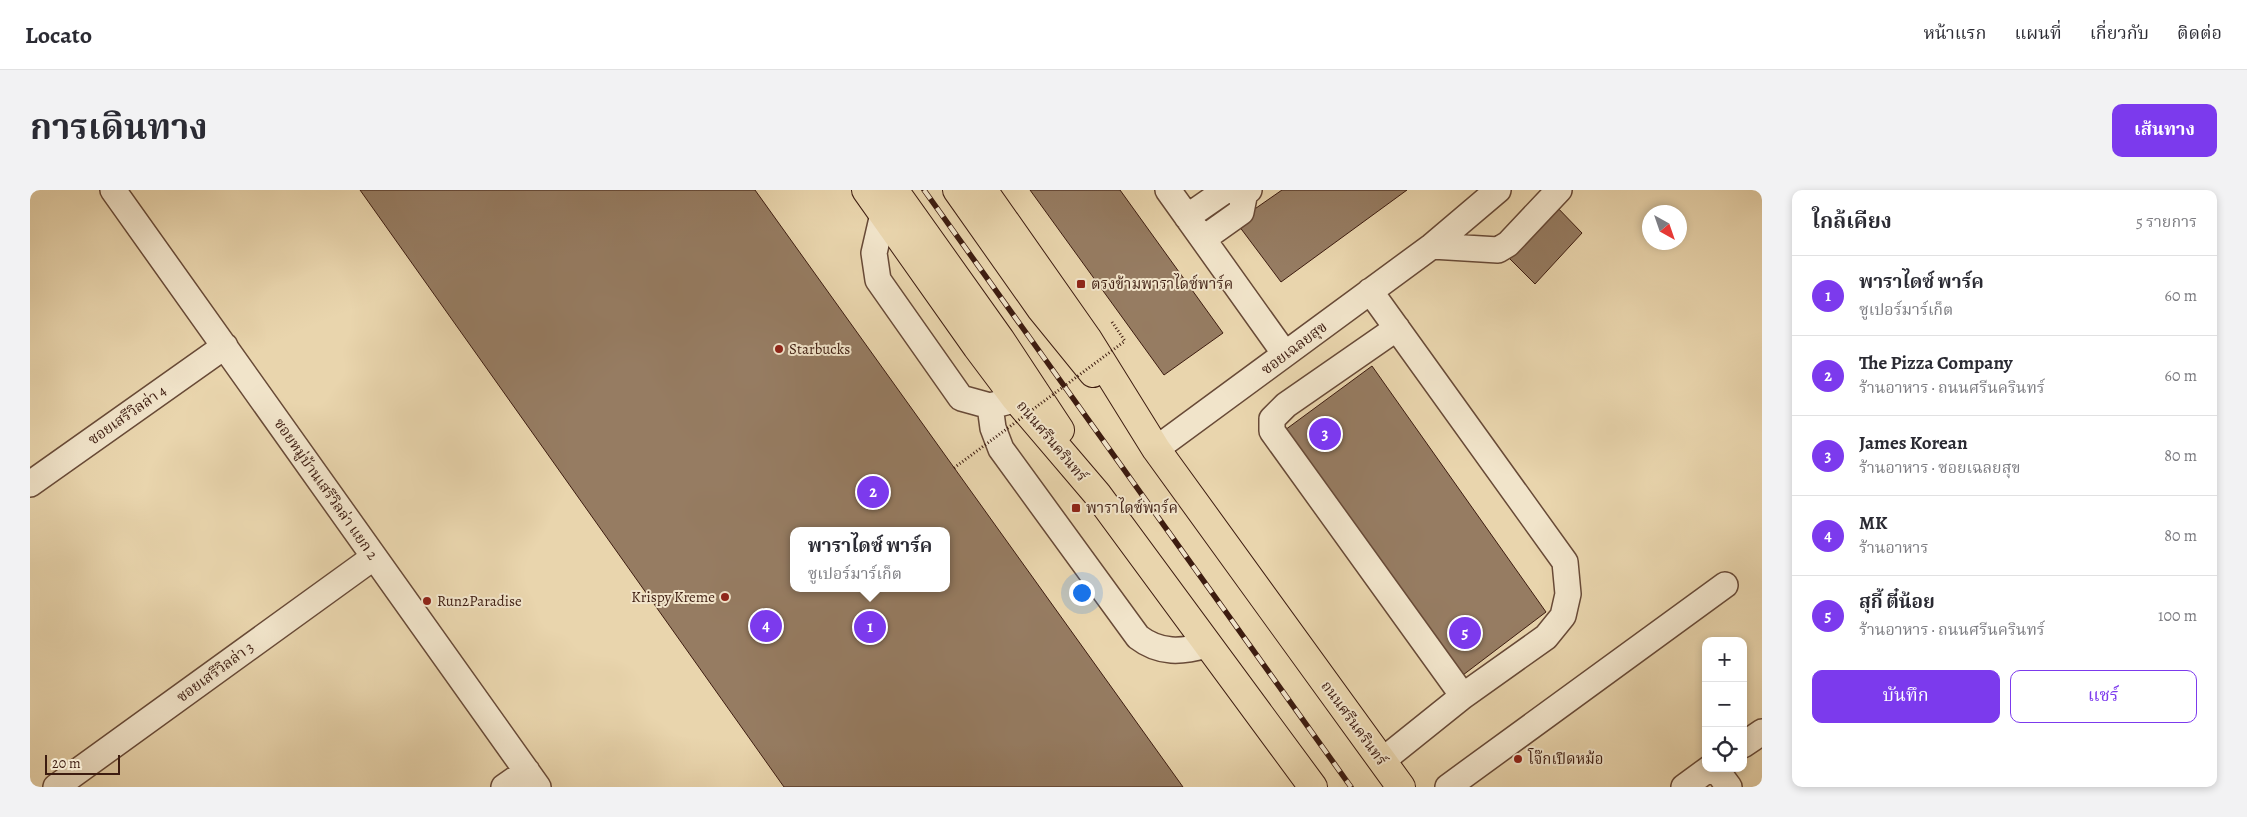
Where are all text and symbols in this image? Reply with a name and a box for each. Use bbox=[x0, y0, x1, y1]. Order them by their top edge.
text: Locato bbox=[25, 19, 92, 51]
text: หน้าแรก bbox=[1923, 21, 1986, 45]
text: แผนที่ bbox=[2014, 21, 2062, 45]
text: เกี่ยวกับ bbox=[2090, 21, 2149, 45]
text: ติดต่อ bbox=[2177, 21, 2222, 45]
text: การเดินทาง bbox=[30, 103, 208, 151]
button: เส้นทาง bbox=[2112, 104, 2217, 157]
north arrow bbox=[1642, 205, 1687, 250]
text: ใกล้เคียง bbox=[1812, 207, 1892, 235]
text: 5 รายการ bbox=[2136, 211, 2197, 233]
text: พาราไดซ์ พาร์ค bbox=[1859, 269, 1984, 295]
place label: ตรงข้ามพาราไดซ์พาร์ค bbox=[1091, 273, 1233, 294]
marker: ตรงข้ามพาราไดซ์พาร์ค bbox=[1075, 278, 1087, 290]
text: 1 bbox=[1825, 285, 1831, 307]
text: 60 m bbox=[2165, 285, 2197, 307]
text: ซูเปอร์มาร์เก็ต bbox=[1859, 299, 1953, 321]
street label: ซอยเฉลยสุข bbox=[1257, 317, 1332, 380]
place label: Starbucks bbox=[789, 339, 850, 359]
marker: Starbucks bbox=[773, 343, 785, 355]
text: The Pizza Company bbox=[1859, 350, 2013, 376]
text: 2 bbox=[1824, 365, 1832, 387]
text: 60 m bbox=[2165, 365, 2197, 387]
text: ร้านอาหาร · ถนนศรีนครินทร์ bbox=[1859, 377, 2045, 399]
street label: ซอยเสรีวิลล่า 4 bbox=[84, 380, 170, 449]
street label: ถนนศรีนครินทร์ bbox=[1012, 396, 1092, 486]
street label: ซอยหมู่บ้านเสรีวิลล่า แยก 2 bbox=[269, 414, 383, 564]
pin: 3 bbox=[1309, 415, 1341, 453]
text: James Korean bbox=[1859, 430, 1968, 456]
text: 3 bbox=[1825, 445, 1831, 467]
text: 80 m bbox=[2164, 445, 2197, 467]
text: ร้านอาหาร · ซอยเฉลยสุข bbox=[1859, 457, 2021, 479]
pin: 2 bbox=[857, 473, 889, 511]
place label: พาราไดซ์พาร์ค bbox=[1086, 497, 1178, 518]
marker: พาราไดซ์พาร์ค bbox=[1070, 502, 1082, 514]
text: MK bbox=[1859, 510, 1887, 536]
text: 4 bbox=[1824, 525, 1832, 547]
text: 80 m bbox=[2164, 525, 2197, 547]
popup bbox=[790, 527, 950, 592]
text: พาราไดซ์ พาร์ค bbox=[808, 533, 932, 559]
text: ร้านอาหาร bbox=[1859, 537, 1928, 559]
text: ซูเปอร์มาร์เก็ต bbox=[808, 563, 902, 585]
your location bbox=[1069, 580, 1095, 606]
place label: Krispy Kreme bbox=[631, 587, 715, 607]
text: สุกี้ ตี๋น้อย bbox=[1859, 589, 1935, 615]
place label: Run2Paradise bbox=[437, 591, 522, 611]
marker: Krispy Kreme bbox=[719, 591, 731, 603]
marker: Run2Paradise bbox=[421, 595, 433, 607]
text: 5 bbox=[1825, 605, 1831, 627]
text: 100 m bbox=[2158, 605, 2197, 627]
pin: 4 bbox=[750, 607, 782, 645]
pin: 1 bbox=[854, 608, 886, 646]
pin: 5 bbox=[1449, 614, 1481, 652]
text: ร้านอาหาร · ถนนศรีนครินทร์ bbox=[1859, 619, 2045, 641]
street label: ซอยเสรีวิลล่า 3 bbox=[172, 637, 258, 707]
map controls bbox=[1702, 637, 1747, 772]
button: + bbox=[1702, 637, 1747, 682]
button: บันทึก bbox=[1812, 670, 2000, 723]
button: แชร์ bbox=[2010, 670, 2197, 723]
street label: ถนนศรีนครินทร์ bbox=[1316, 677, 1392, 770]
button: − bbox=[1702, 682, 1747, 727]
button: locate bbox=[1702, 727, 1747, 772]
place label: โจ๊กเปิดหม้อ bbox=[1527, 748, 1604, 769]
scale bar bbox=[45, 752, 120, 775]
marker: โจ๊กเปิดหม้อ bbox=[1512, 753, 1524, 765]
text: 20 m bbox=[52, 754, 81, 773]

